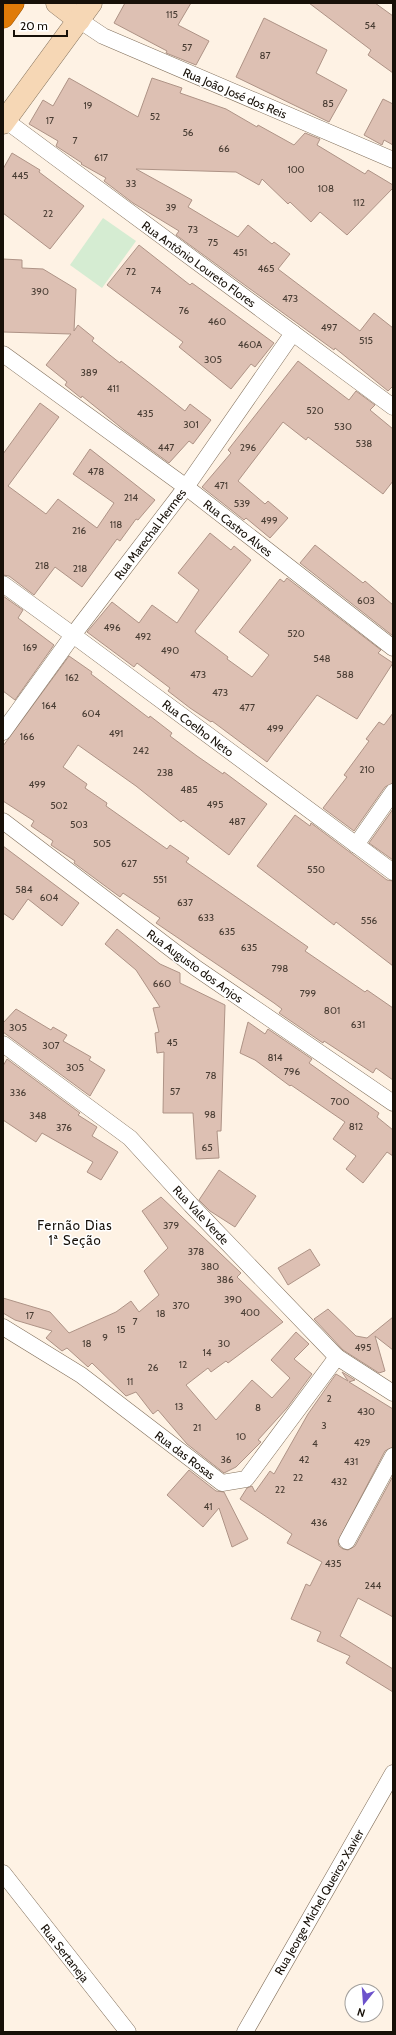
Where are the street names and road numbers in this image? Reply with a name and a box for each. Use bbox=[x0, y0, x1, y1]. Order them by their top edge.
street label: Rua João José dos Reis bbox=[181, 64, 289, 122]
street label: Rua Antônio Loureto Flores bbox=[139, 218, 259, 310]
street label: Rua Marechal Hermes bbox=[111, 485, 189, 583]
street label: Rua Castro Alves bbox=[200, 496, 276, 560]
street label: Rua Coelho Neto bbox=[159, 696, 237, 760]
street label: Rua Augusto dos Anjos bbox=[144, 926, 246, 1006]
street label: Rua Vale Verde bbox=[170, 1182, 232, 1248]
street label: Rua das Rosas bbox=[152, 1428, 218, 1482]
street label: Rua Jeorge Michel Queiroz Xavier bbox=[271, 1826, 367, 1977]
street label: Rua Sertaneja bbox=[38, 1921, 93, 1985]

